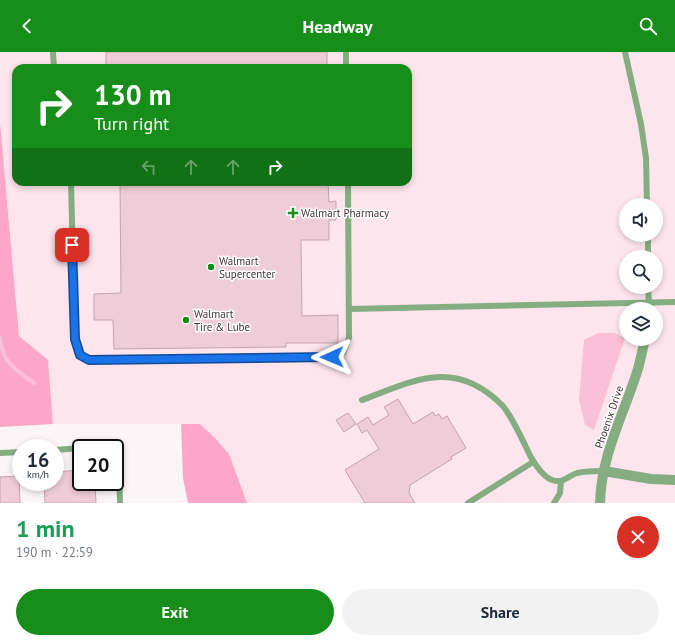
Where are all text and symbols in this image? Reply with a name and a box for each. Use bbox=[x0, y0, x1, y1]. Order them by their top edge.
icon: back bbox=[16, 15, 38, 37]
text: Headway bbox=[302, 15, 373, 38]
icon: search bbox=[637, 15, 659, 37]
text: 130 m bbox=[94, 76, 171, 113]
icon: right bbox=[28, 80, 80, 132]
text: Turn right bbox=[94, 112, 169, 135]
icon: left bbox=[138, 156, 160, 178]
icon: ahead bbox=[180, 156, 202, 178]
icon: ahead bbox=[222, 156, 244, 178]
icon: right bbox=[264, 156, 286, 178]
map controls bbox=[619, 198, 663, 346]
button: sound bbox=[619, 198, 663, 242]
place label: Walmart Pharmacy bbox=[301, 206, 390, 220]
marker: Walmart Pharmacy bbox=[288, 208, 298, 218]
pin bbox=[55, 228, 89, 262]
icon: arrive bbox=[61, 234, 83, 256]
button: search bbox=[619, 250, 663, 294]
place label: Walmart Supercenter bbox=[219, 254, 276, 281]
marker: Walmart Supercenter bbox=[206, 262, 216, 272]
button: layers bbox=[619, 302, 663, 346]
place label: Walmart Tire & Lube bbox=[194, 307, 251, 334]
marker: Walmart Tire & Lube bbox=[181, 315, 191, 325]
position arrow bbox=[311, 336, 353, 378]
street label: Phoenix Drive bbox=[592, 383, 626, 450]
speed limit sign: 20 bbox=[72, 439, 124, 491]
text: 16 bbox=[27, 447, 49, 473]
text: km/h bbox=[27, 468, 49, 481]
text: 1 min bbox=[16, 513, 75, 544]
button: close bbox=[617, 516, 659, 558]
text: 190 m · 22:59 bbox=[16, 544, 93, 561]
button: Exit bbox=[16, 589, 334, 635]
button: Share bbox=[342, 589, 659, 635]

